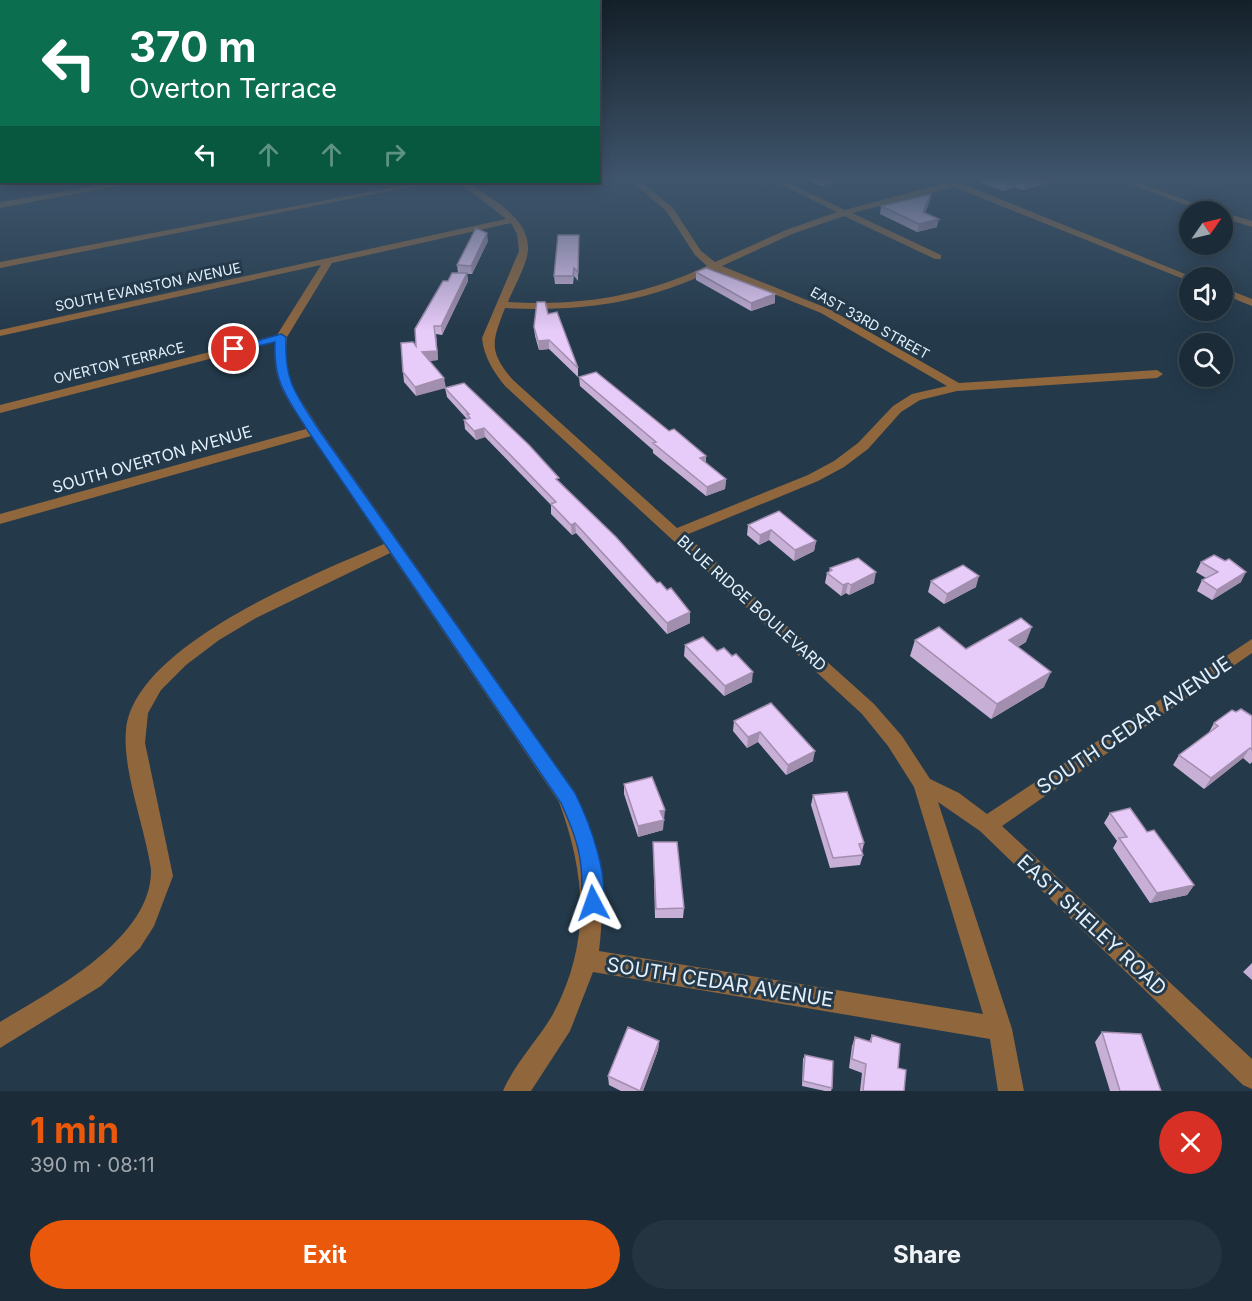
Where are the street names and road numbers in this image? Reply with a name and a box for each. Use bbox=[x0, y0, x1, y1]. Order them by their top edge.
street label: SOUTH EVANSTON AVENUE bbox=[53, 258, 242, 315]
street label: EAST 33RD STREET bbox=[808, 283, 933, 362]
street label: OVERTON TERRACE bbox=[52, 338, 186, 387]
street label: SOUTH OVERTON AVENUE bbox=[50, 421, 254, 497]
street label: BLUE RIDGE BOULEVARD bbox=[673, 531, 831, 675]
street label: SOUTH CEDAR AVENUE bbox=[1032, 651, 1236, 799]
street label: EAST SHELEY ROAD bbox=[1012, 850, 1172, 1000]
street label: SOUTH CEDAR AVENUE bbox=[605, 952, 835, 1012]

